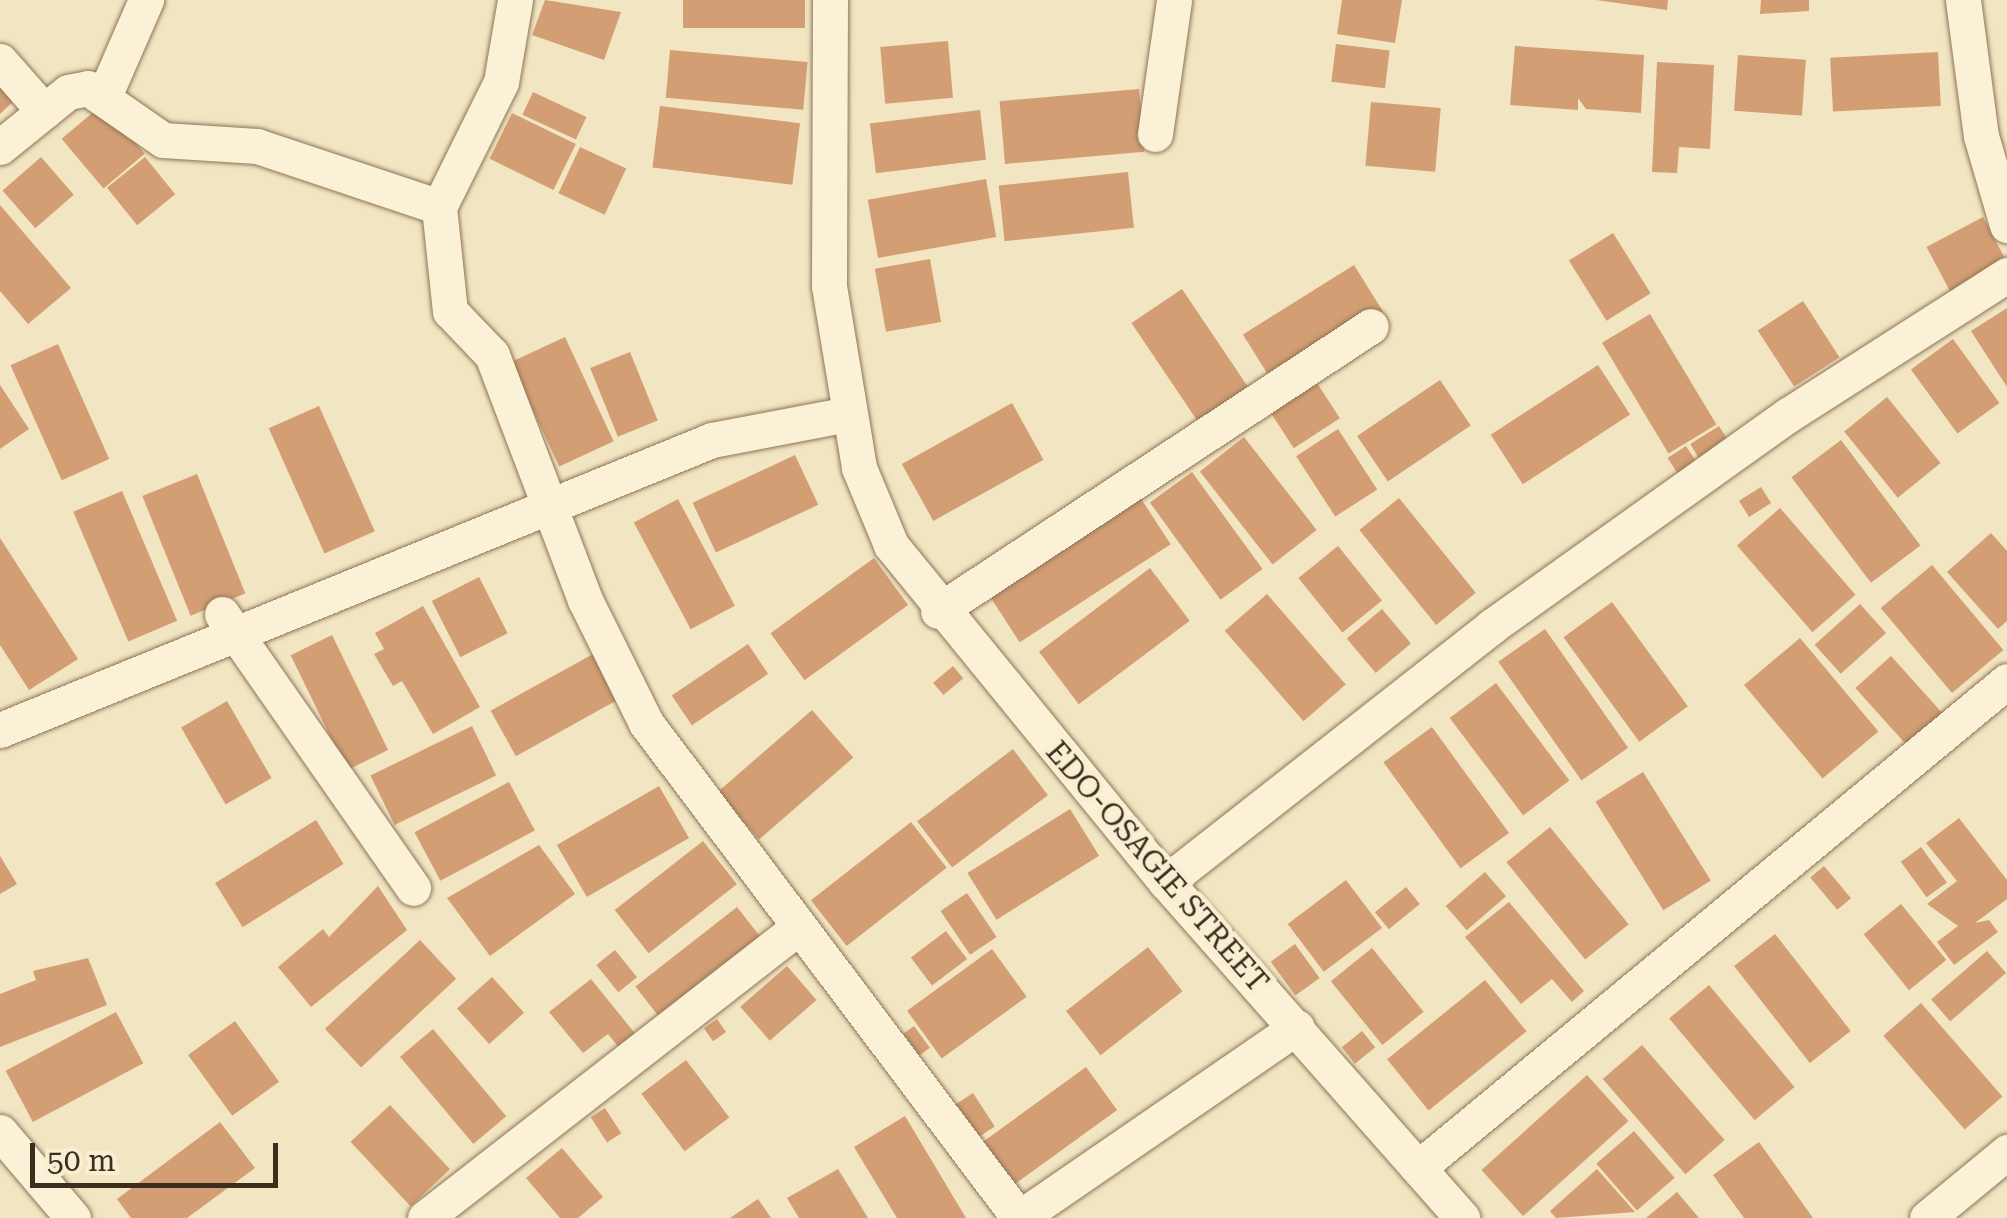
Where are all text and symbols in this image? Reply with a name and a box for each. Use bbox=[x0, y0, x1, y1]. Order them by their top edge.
street label: EDO-OSAGIE STREET bbox=[1038, 734, 1276, 1000]
scale bar bbox=[35, 1123, 282, 1185]
text: 50 m bbox=[47, 1143, 116, 1178]

